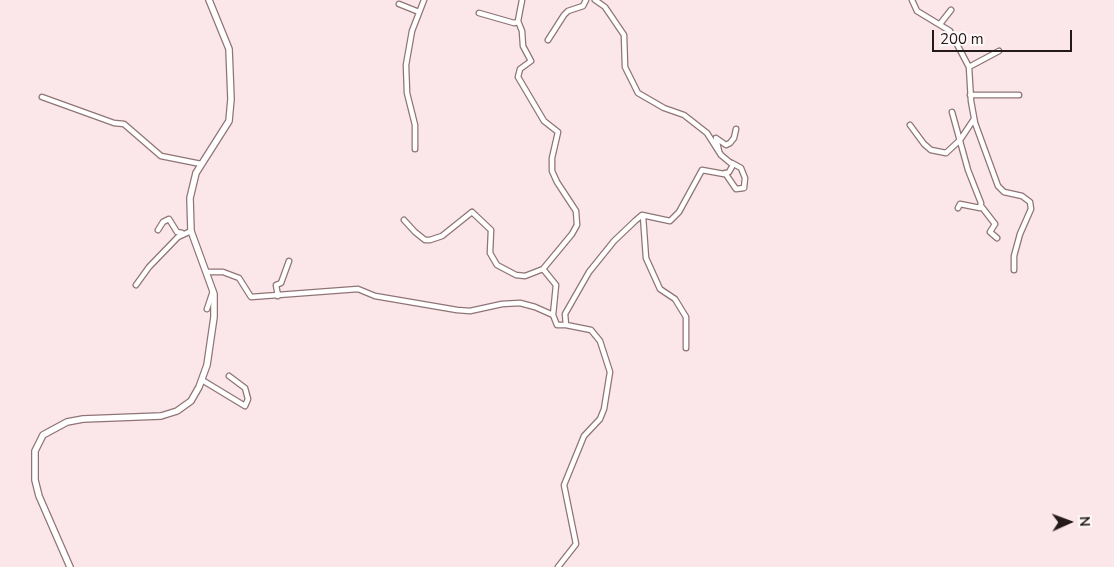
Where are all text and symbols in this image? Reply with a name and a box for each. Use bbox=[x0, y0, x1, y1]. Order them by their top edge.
scale bar bbox=[934, 20, 1074, 52]
text: 200 m bbox=[940, 29, 984, 49]
north arrow bbox=[1044, 497, 1094, 547]
text: N bbox=[1075, 516, 1094, 527]

